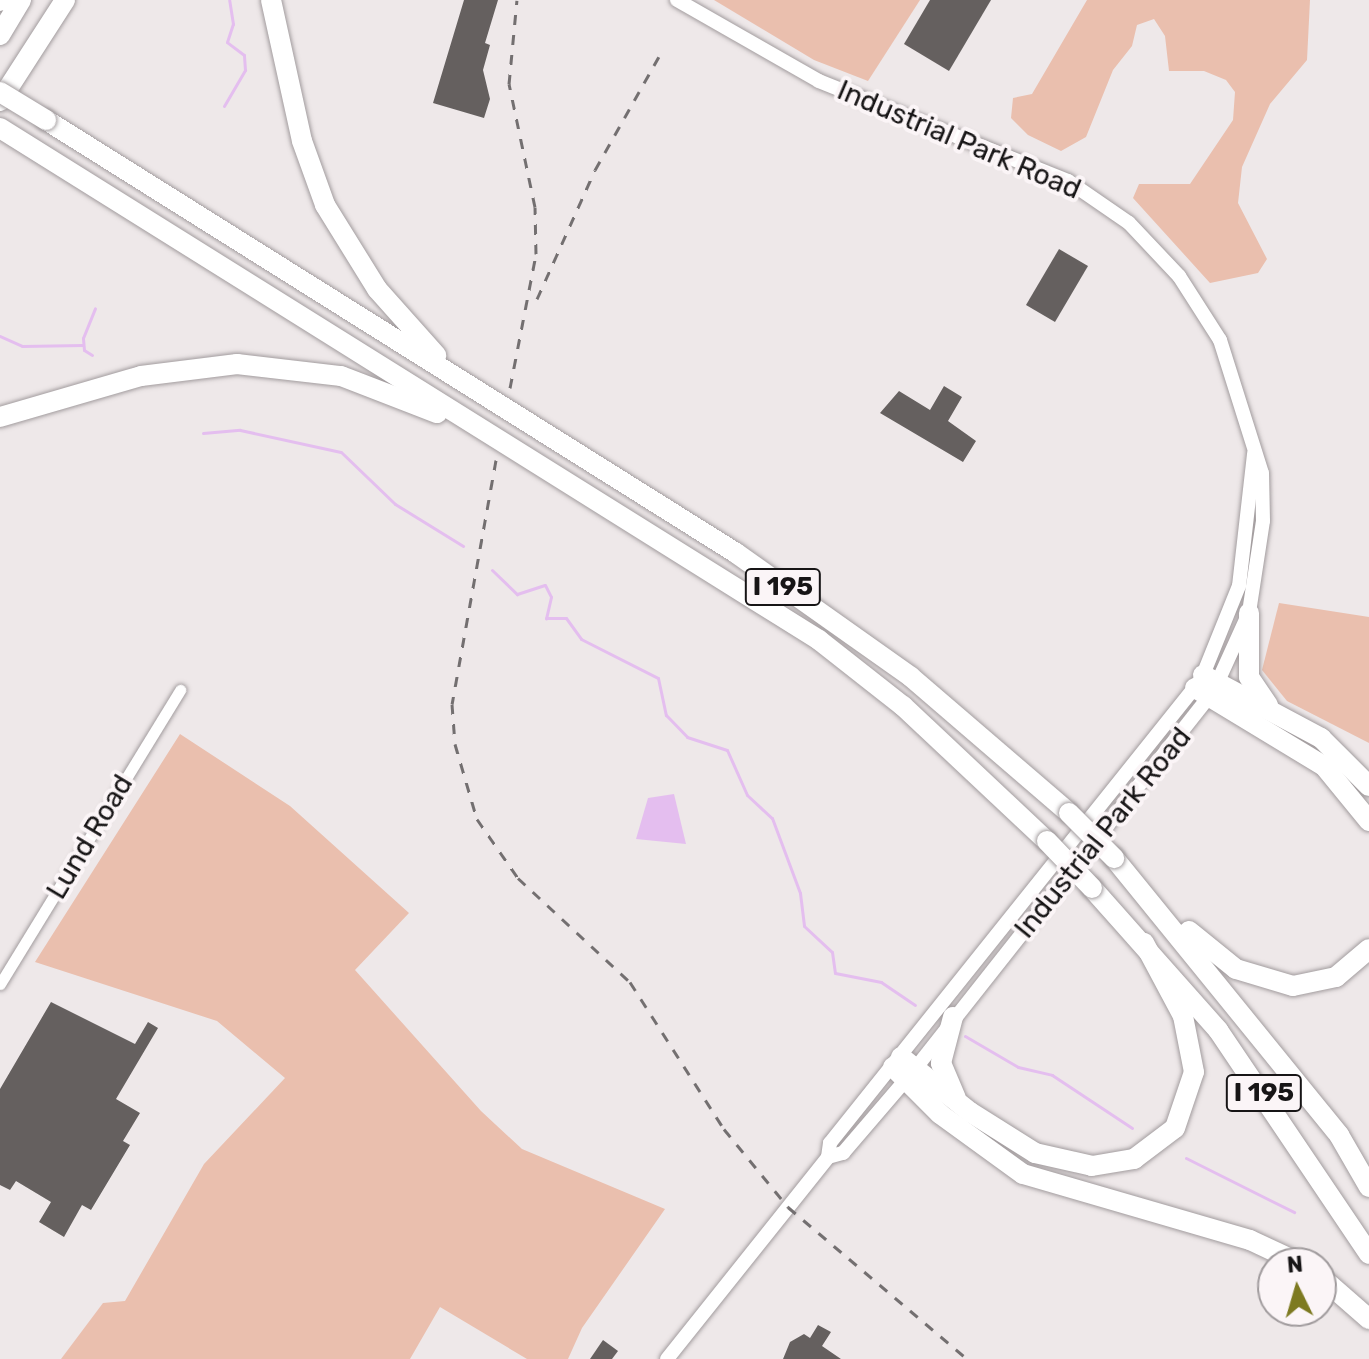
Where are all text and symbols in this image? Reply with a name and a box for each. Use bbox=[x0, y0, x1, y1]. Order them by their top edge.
street label: Industrial Park Road bbox=[832, 73, 1086, 207]
road number: I 195 bbox=[743, 565, 823, 609]
street label: Industrial Park Road bbox=[1008, 721, 1198, 945]
street label: Lund Road bbox=[40, 769, 140, 905]
road number: I 195 bbox=[1224, 1071, 1304, 1115]
north arrow bbox=[1257, 1247, 1337, 1327]
text: N bbox=[1286, 1250, 1304, 1279]

